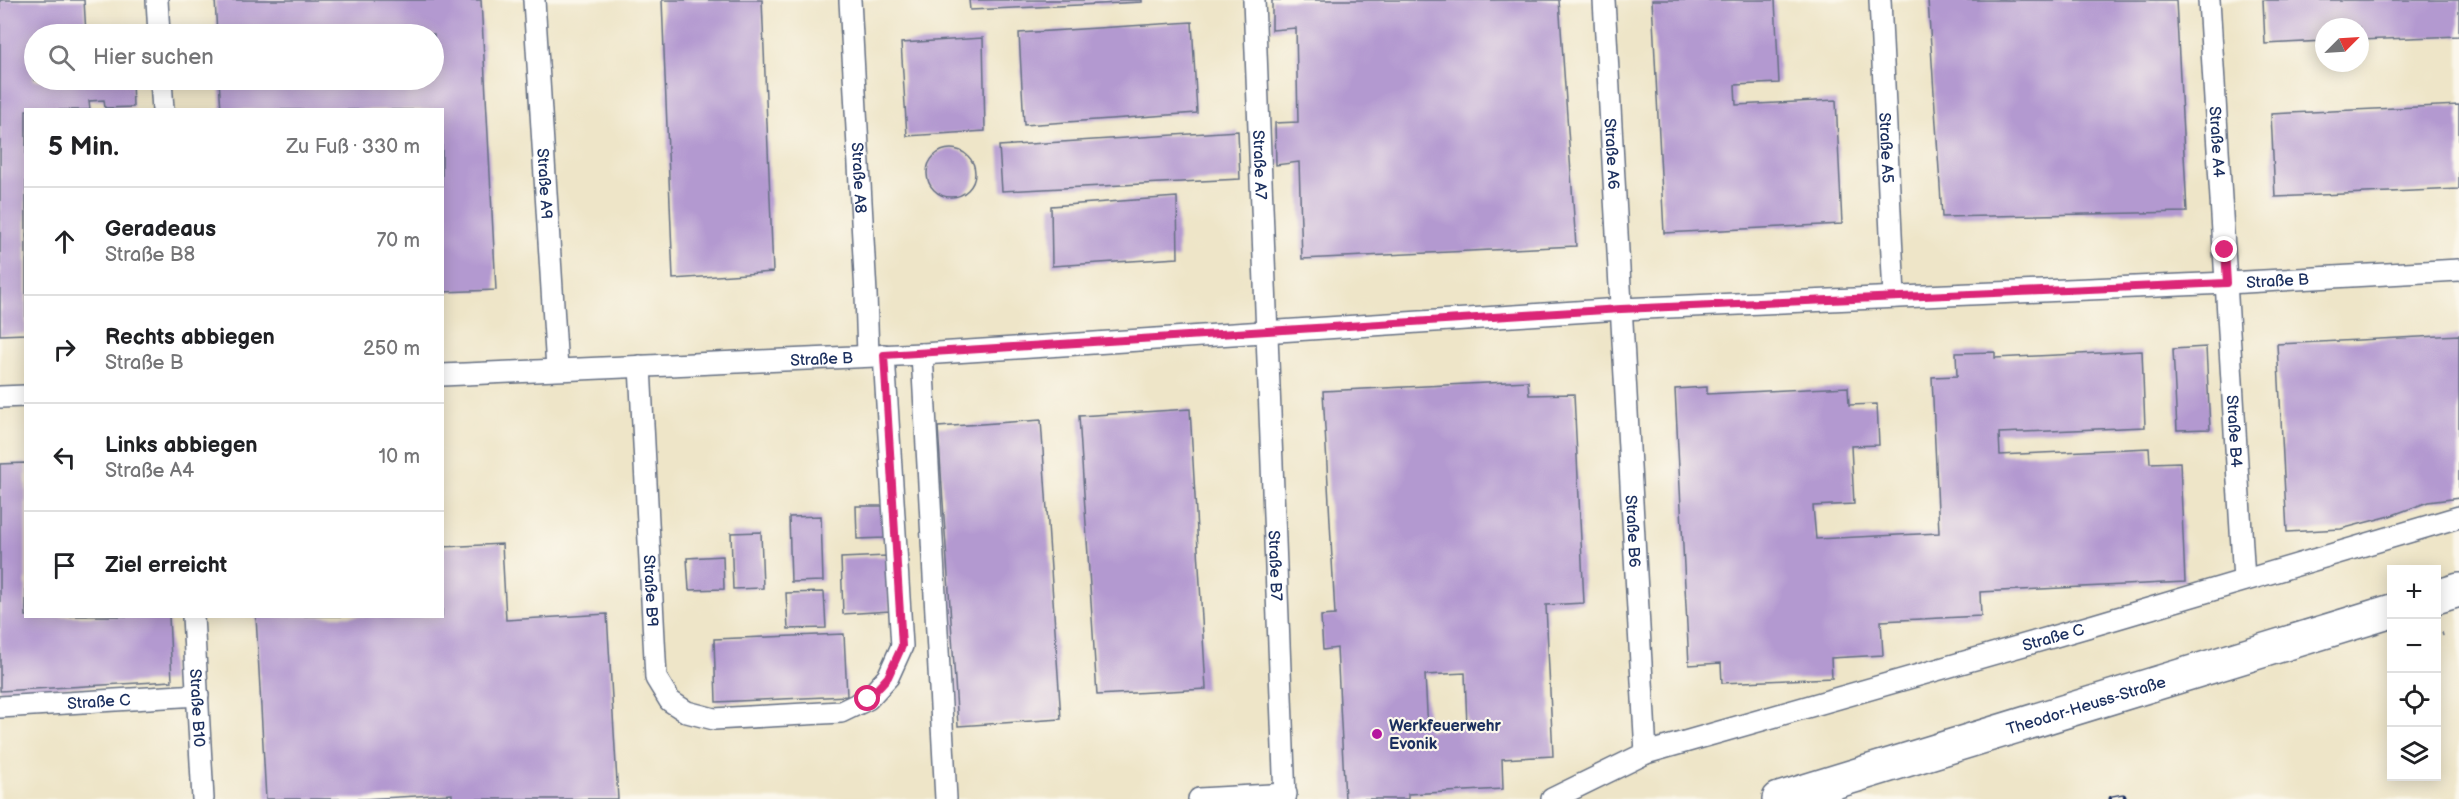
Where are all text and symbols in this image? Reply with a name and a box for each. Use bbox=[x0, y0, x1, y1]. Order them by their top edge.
north arrow bbox=[2315, 18, 2369, 72]
search box bbox=[24, 24, 444, 90]
icon: search bbox=[45, 41, 78, 74]
text: Hier suchen bbox=[93, 44, 214, 71]
street label: Straße A4 bbox=[2204, 106, 2228, 178]
street label: Straße A5 bbox=[1874, 112, 1897, 184]
street label: Straße A6 bbox=[1600, 118, 1623, 190]
street label: Straße A7 bbox=[1248, 130, 1270, 200]
text: 5 Min. bbox=[48, 132, 119, 163]
text: Zu Fuß · 330 m bbox=[286, 135, 420, 159]
street label: Straße A8 bbox=[847, 142, 870, 214]
street label: Straße A9 bbox=[532, 148, 556, 220]
text: Geradeaus bbox=[105, 216, 216, 243]
icon: ahead bbox=[48, 225, 81, 258]
text: 70 m bbox=[376, 229, 420, 253]
route end bbox=[2211, 236, 2237, 262]
text: Straße B8 bbox=[105, 243, 195, 267]
street label: Straße B bbox=[2246, 270, 2309, 293]
text: Rechts abbiegen bbox=[105, 324, 275, 351]
icon: right bbox=[48, 333, 81, 366]
text: 250 m bbox=[363, 337, 420, 361]
street label: Straße B bbox=[790, 349, 854, 371]
text: Straße B bbox=[105, 351, 184, 375]
street label: Straße B4 bbox=[2222, 394, 2245, 468]
text: Links abbiegen bbox=[105, 432, 258, 459]
icon: left bbox=[48, 441, 81, 474]
text: 10 m bbox=[379, 445, 420, 469]
text: Straße A4 bbox=[105, 459, 194, 483]
street label: Straße B6 bbox=[1621, 494, 1644, 568]
street label: Straße B7 bbox=[1264, 530, 1285, 601]
icon: arrive bbox=[48, 549, 81, 582]
text: Ziel erreicht bbox=[105, 552, 227, 579]
street label: Straße B9 bbox=[639, 554, 661, 627]
map controls bbox=[2387, 565, 2441, 781]
button: + bbox=[2387, 565, 2441, 619]
button: − bbox=[2387, 619, 2441, 673]
street label: Straße C bbox=[2020, 620, 2087, 656]
street label: Straße B10 bbox=[185, 668, 208, 748]
street label: Theodor-Heuss-Straße bbox=[2004, 673, 2169, 740]
button: locate bbox=[2387, 673, 2441, 727]
route start bbox=[854, 685, 880, 711]
street label: Straße C bbox=[67, 691, 131, 714]
place label: Werkfeuerwehr Evonik bbox=[1389, 717, 1501, 754]
marker: Werkfeuerwehr Evonik bbox=[1370, 727, 1384, 741]
button: layers bbox=[2387, 727, 2441, 781]

